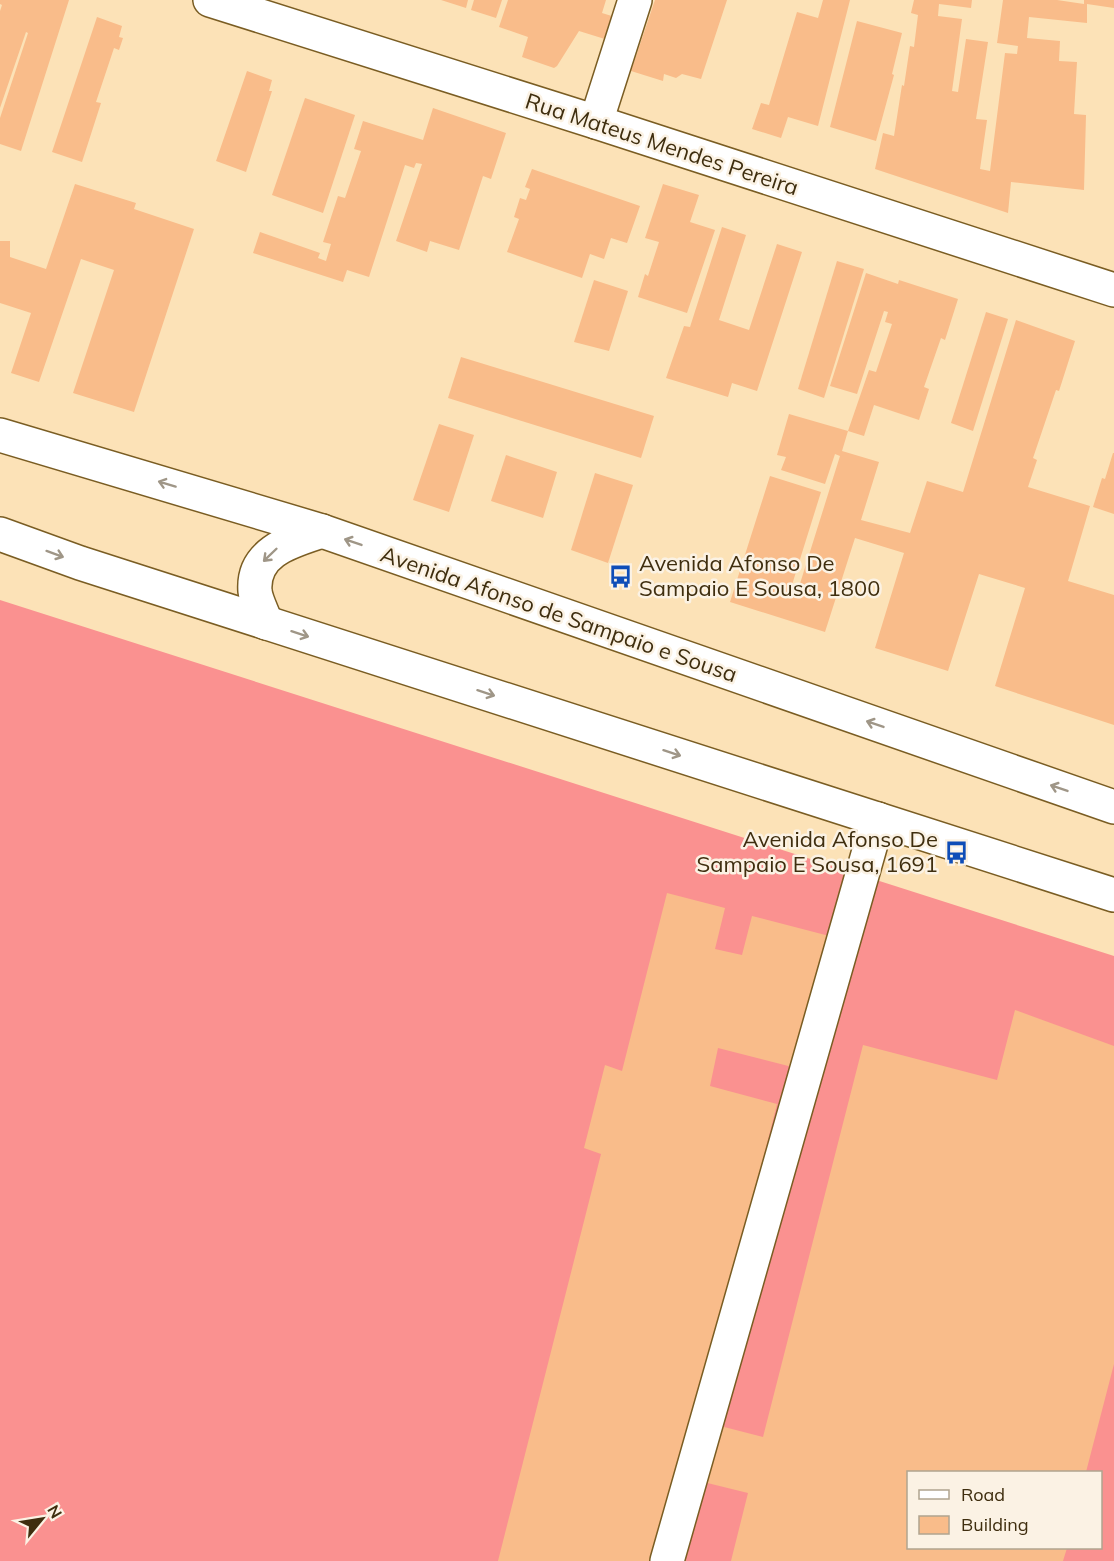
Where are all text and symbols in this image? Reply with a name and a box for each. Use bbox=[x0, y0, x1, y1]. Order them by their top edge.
street label: Rua Mateus Mendes Pereira bbox=[522, 87, 802, 201]
one-way arrow bbox=[158, 478, 177, 489]
one-way arrow bbox=[344, 536, 363, 547]
street label: Avenida Afonso de Sampaio e Sousa bbox=[377, 540, 741, 688]
one-way arrow bbox=[263, 548, 278, 563]
one-way arrow bbox=[45, 549, 64, 560]
place label: Avenida Afonso De Sampaio E Sousa, 1800 bbox=[639, 549, 880, 602]
bus stop icon: Avenida Afonso De Sampaio E Sousa, 1800 bbox=[608, 563, 634, 589]
one-way arrow bbox=[290, 629, 309, 640]
one-way arrow bbox=[476, 688, 495, 699]
one-way arrow bbox=[866, 717, 885, 728]
one-way arrow bbox=[662, 748, 681, 759]
one-way arrow bbox=[1050, 781, 1069, 792]
place label: Avenida Afonso De Sampaio E Sousa, 1691 bbox=[697, 825, 938, 878]
bus stop icon: Avenida Afonso De Sampaio E Sousa, 1691 bbox=[943, 839, 969, 865]
legend bbox=[907, 1471, 1102, 1549]
text: Road bbox=[961, 1483, 1005, 1506]
north arrow bbox=[12, 1489, 72, 1549]
text: N bbox=[43, 1501, 67, 1522]
text: Building bbox=[961, 1513, 1029, 1536]

